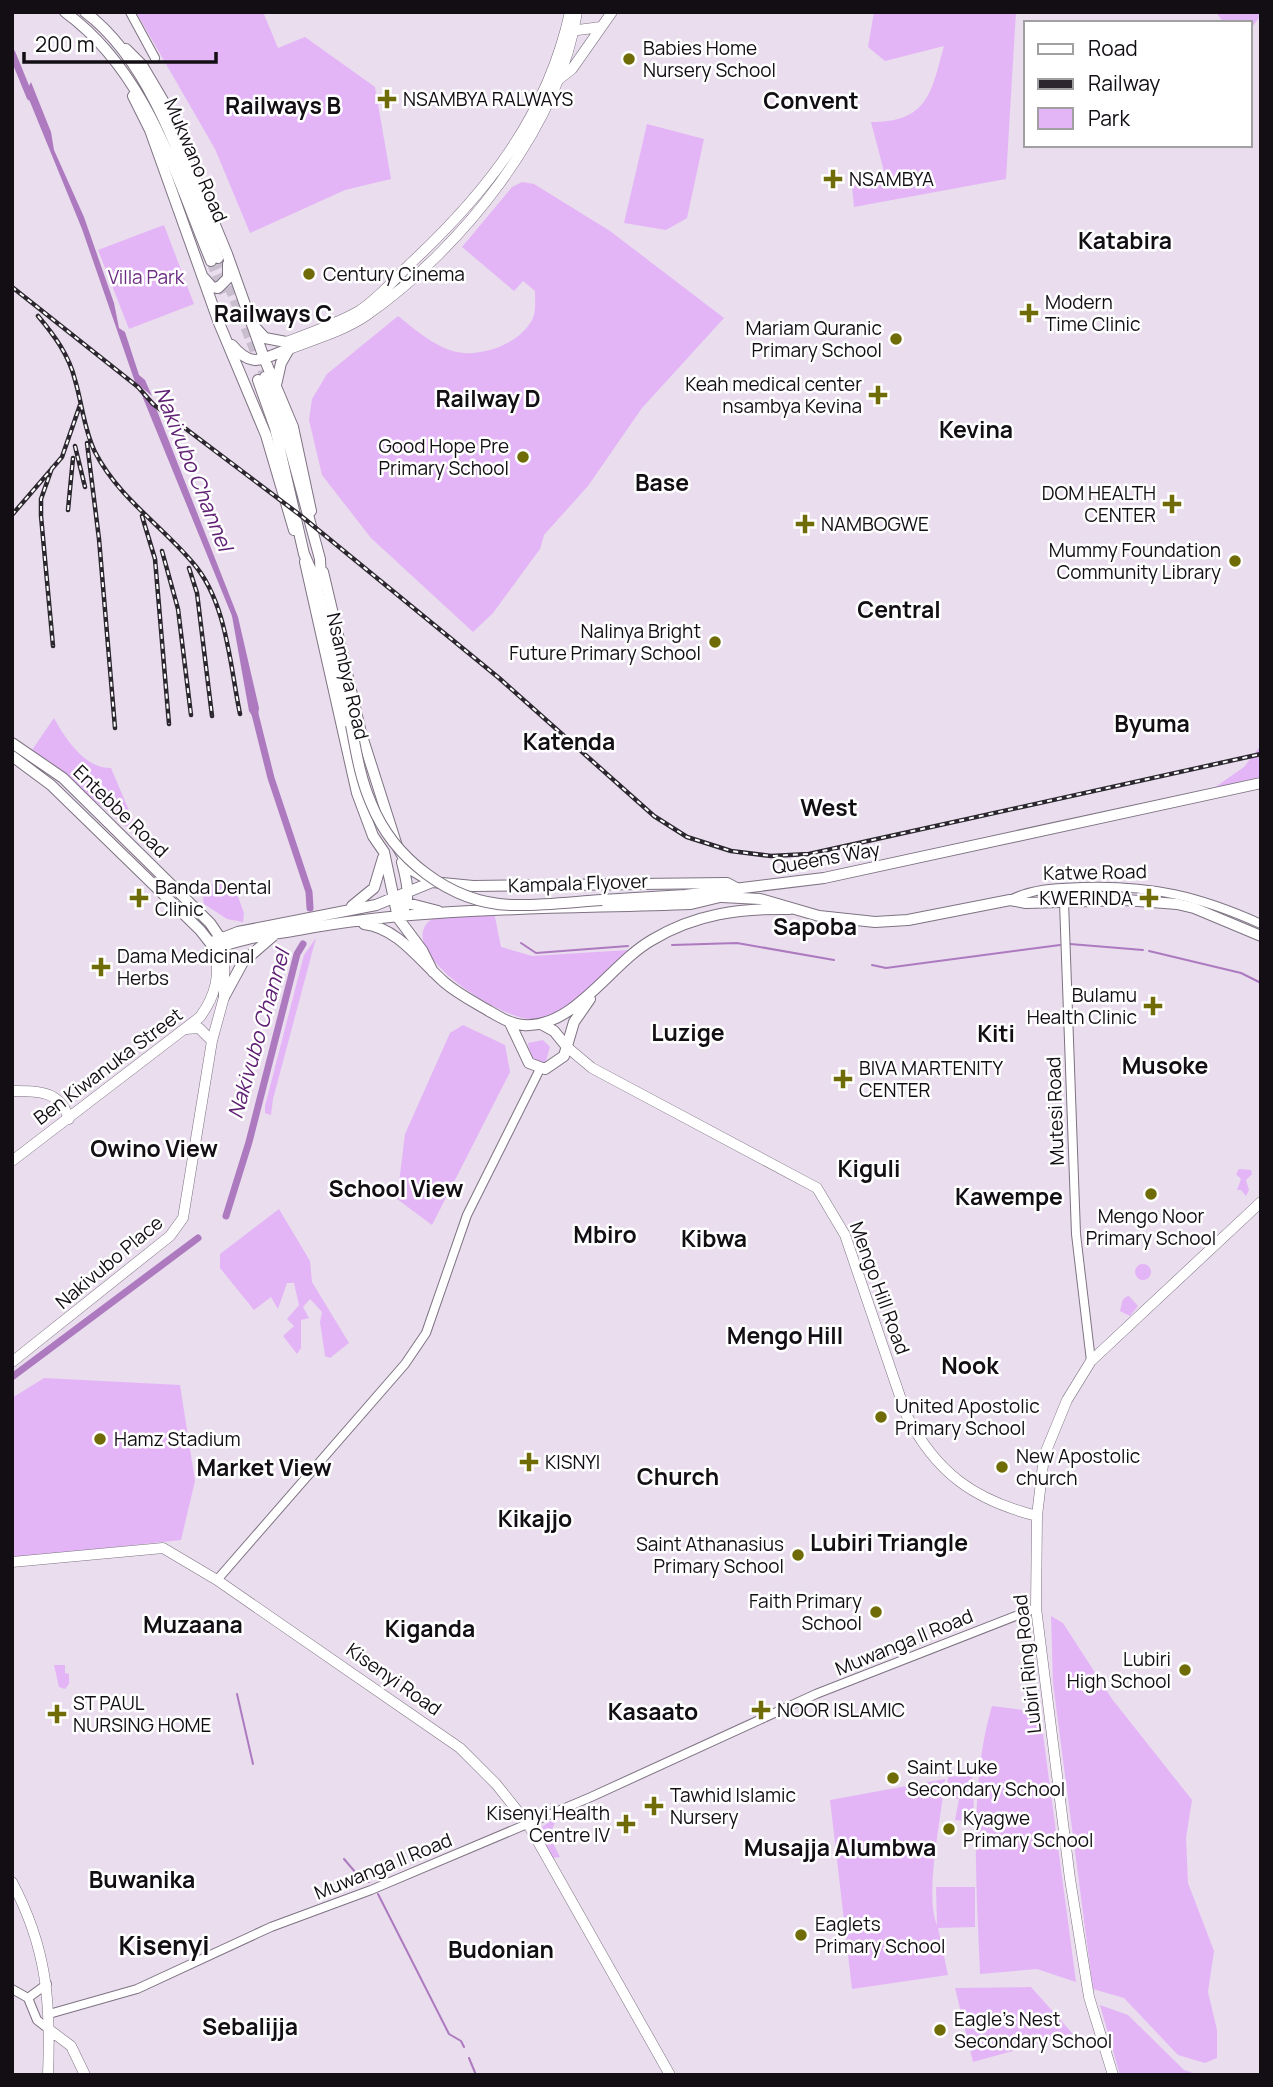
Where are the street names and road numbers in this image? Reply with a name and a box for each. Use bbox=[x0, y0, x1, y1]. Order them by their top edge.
street label: Mukwano Road bbox=[158, 94, 234, 226]
street label: Nsambya Road bbox=[321, 610, 375, 742]
street label: Entebbe Road bbox=[68, 759, 174, 863]
street label: Queens Way bbox=[770, 836, 882, 880]
street label: Katwe Road bbox=[1043, 858, 1147, 886]
street label: Kampala Flyover bbox=[507, 868, 649, 898]
street label: Ben Kiwanuka Street bbox=[28, 1001, 188, 1131]
street label: Mutesi Road bbox=[1040, 1056, 1070, 1166]
street label: Nakivubo Place bbox=[50, 1209, 168, 1315]
street label: Mengo Hill Road bbox=[844, 1218, 916, 1358]
street label: Lubiri Ring Road bbox=[1007, 1593, 1047, 1735]
street label: Muwanga II Road bbox=[831, 1603, 977, 1681]
street label: Kisenyi Road bbox=[341, 1637, 447, 1721]
street label: Muwanga II Road bbox=[310, 1827, 456, 1905]

